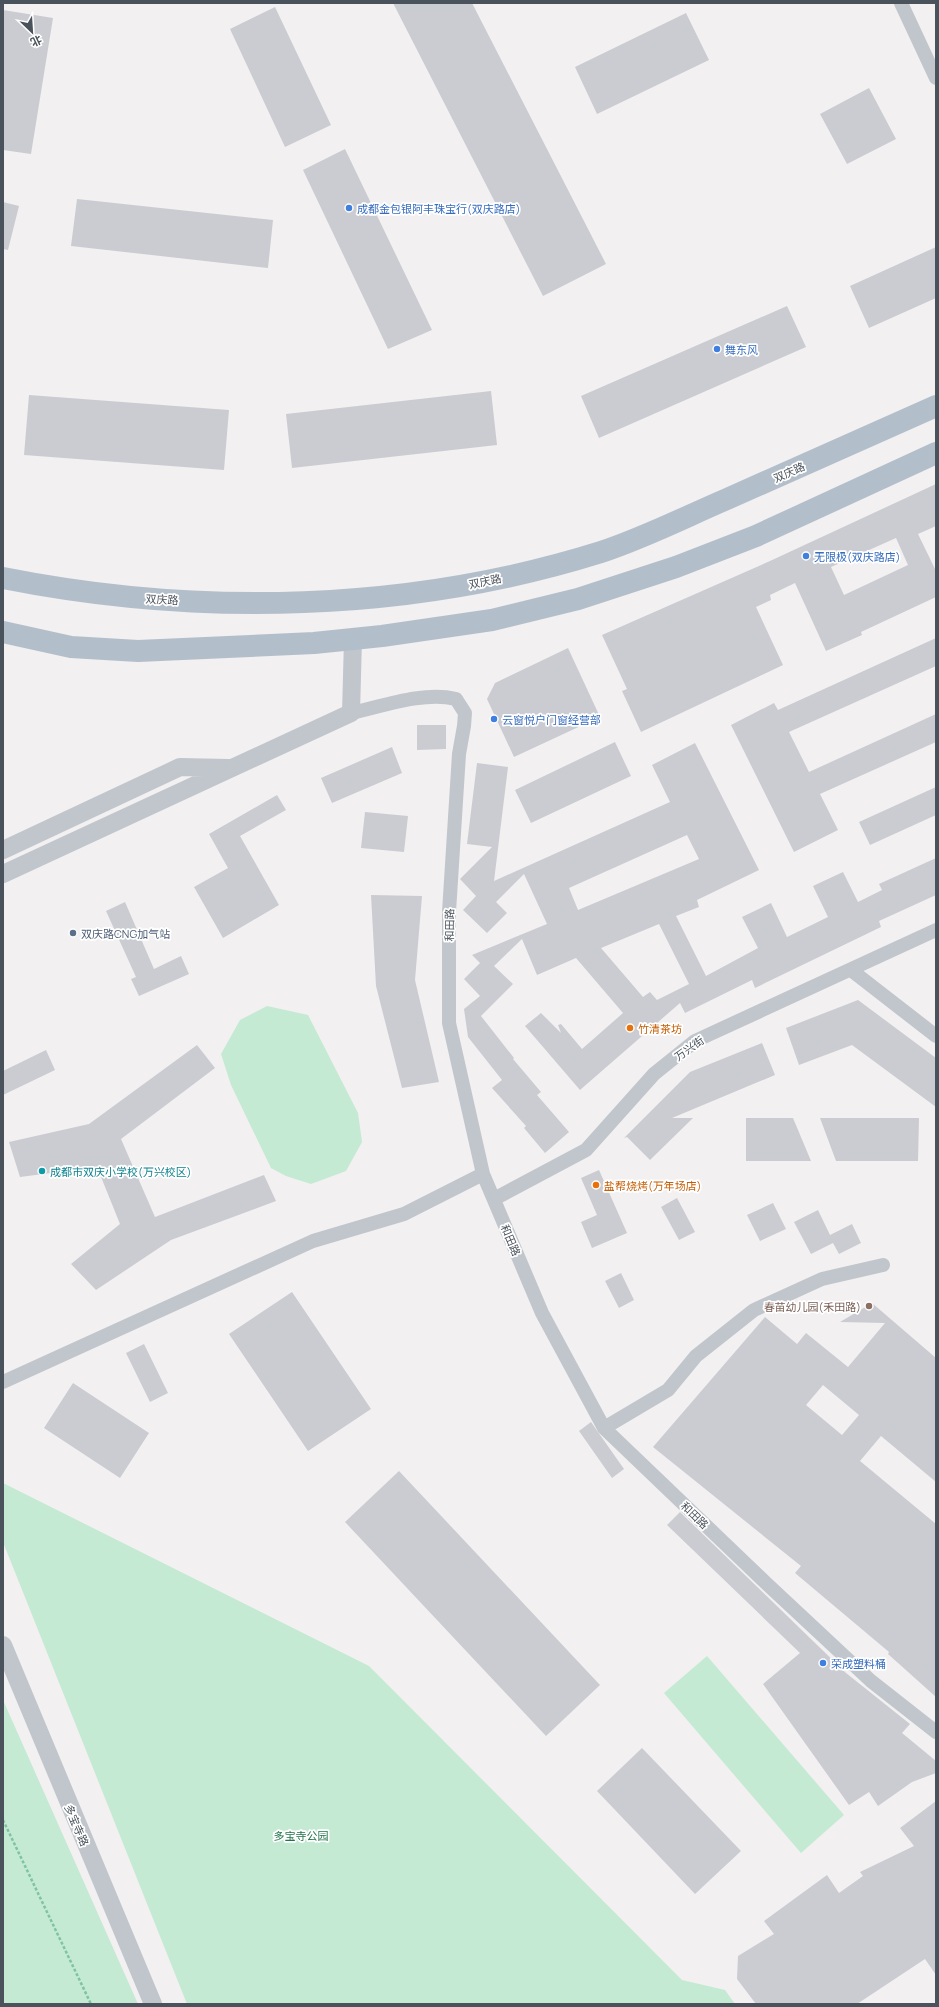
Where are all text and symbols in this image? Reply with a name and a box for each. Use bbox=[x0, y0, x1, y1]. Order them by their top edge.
north arrow bbox=[12, 12, 52, 52]
text: 北 bbox=[28, 32, 45, 51]
place label: 成都金包银阿丰珠宝行(双庆路店) bbox=[357, 201, 520, 216]
marker: 成都金包银阿丰珠宝行(双庆路店) bbox=[344, 203, 354, 213]
place label: 舞东风 bbox=[725, 342, 758, 357]
marker: 舞东风 bbox=[712, 344, 722, 354]
street label: 双庆路 bbox=[771, 458, 807, 486]
place label: 无限极(双庆路店) bbox=[814, 549, 900, 564]
marker: 无限极(双庆路店) bbox=[801, 551, 811, 561]
street label: 双庆路 bbox=[467, 570, 503, 592]
street label: 双庆路 bbox=[145, 591, 179, 607]
place label: 云窗悦户门窗经营部 bbox=[502, 712, 601, 727]
marker: 云窗悦户门窗经营部 bbox=[489, 714, 499, 724]
street label: 和田路 bbox=[441, 908, 457, 942]
place label: 双庆路CNG加气站 bbox=[81, 926, 170, 941]
marker: 双庆路CNG加气站 bbox=[68, 928, 78, 938]
place label: 竹清茶坊 bbox=[638, 1021, 682, 1036]
marker: 竹清茶坊 bbox=[625, 1023, 635, 1033]
street label: 万兴街 bbox=[671, 1032, 707, 1064]
place label: 成都市双庆小学校(万兴校区) bbox=[50, 1164, 191, 1179]
marker: 成都市双庆小学校(万兴校区) bbox=[37, 1166, 47, 1176]
place label: 盐帮烧烤(万年场店) bbox=[604, 1178, 701, 1193]
marker: 盐帮烧烤(万年场店) bbox=[591, 1180, 601, 1190]
street label: 和田路 bbox=[498, 1222, 524, 1258]
place label: 春苗幼儿园(禾田路) bbox=[764, 1299, 861, 1314]
marker: 春苗幼儿园(禾田路) bbox=[864, 1301, 874, 1311]
street label: 和田路 bbox=[678, 1498, 712, 1532]
place label: 荣成塑料桶 bbox=[831, 1656, 886, 1671]
marker: 荣成塑料桶 bbox=[818, 1658, 828, 1668]
street label: 多宝寺路 bbox=[62, 1802, 92, 1848]
park label: 多宝寺公园 bbox=[274, 1828, 329, 1843]

